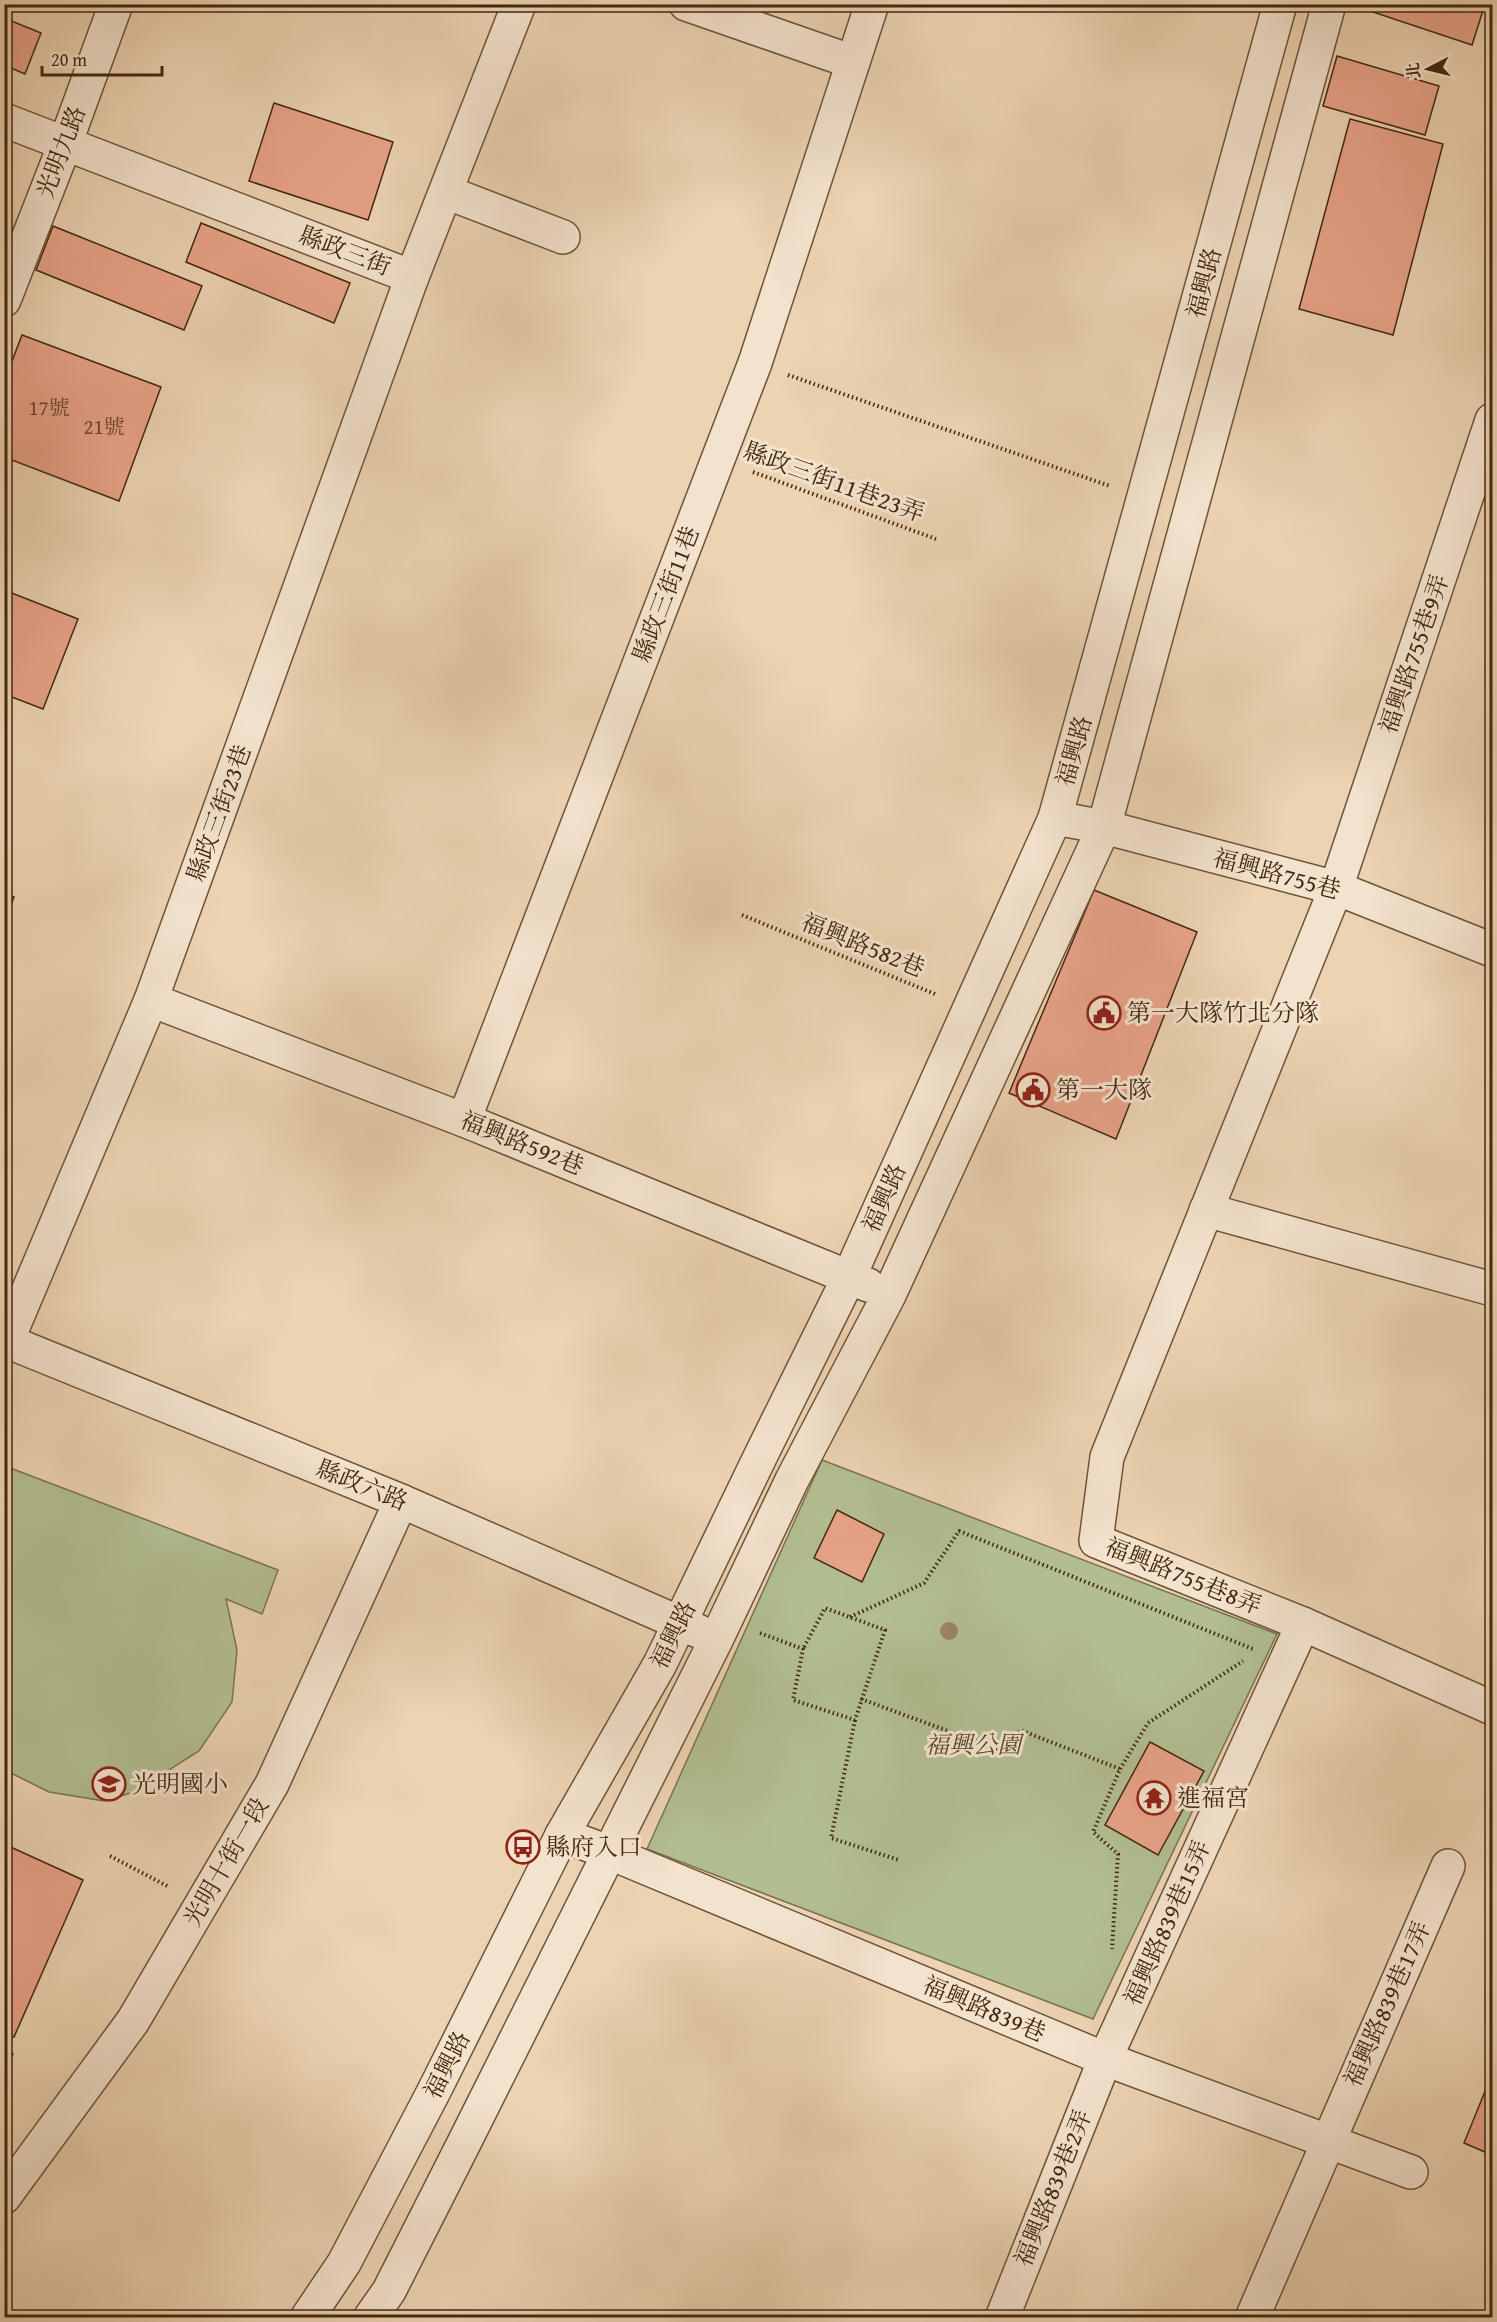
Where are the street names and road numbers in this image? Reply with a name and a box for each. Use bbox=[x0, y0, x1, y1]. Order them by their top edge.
street label: 光明九路 bbox=[27, 101, 94, 203]
street label: 縣政三街 bbox=[294, 217, 396, 284]
street label: 福興路 bbox=[1177, 244, 1230, 322]
street label: 縣政三街11巷23弄 bbox=[739, 433, 930, 531]
street label: 縣政三街11巷 bbox=[624, 521, 708, 667]
street label: 福興路755巷9弄 bbox=[1370, 570, 1457, 738]
street label: 福興路 bbox=[1047, 711, 1100, 790]
street label: 縣政三街23巷 bbox=[178, 740, 259, 886]
street label: 福興路755巷 bbox=[1209, 840, 1345, 907]
street label: 福興路582巷 bbox=[796, 904, 930, 985]
street label: 福興路592巷 bbox=[455, 1102, 589, 1183]
street label: 福興路 bbox=[853, 1158, 914, 1238]
street label: 縣政六路 bbox=[311, 1450, 413, 1519]
street label: 福興路755巷8弄 bbox=[1100, 1528, 1267, 1623]
street label: 福興路 bbox=[641, 1595, 704, 1675]
street label: 光明十街一段 bbox=[174, 1791, 277, 1933]
street label: 福興路839巷15弄 bbox=[1114, 1834, 1219, 2011]
street label: 福興路839巷17弄 bbox=[1334, 1915, 1439, 2092]
street label: 福興路839巷 bbox=[917, 1967, 1051, 2050]
street label: 福興路 bbox=[415, 2025, 478, 2105]
street label: 福興路839巷2弄 bbox=[1005, 2104, 1100, 2271]

